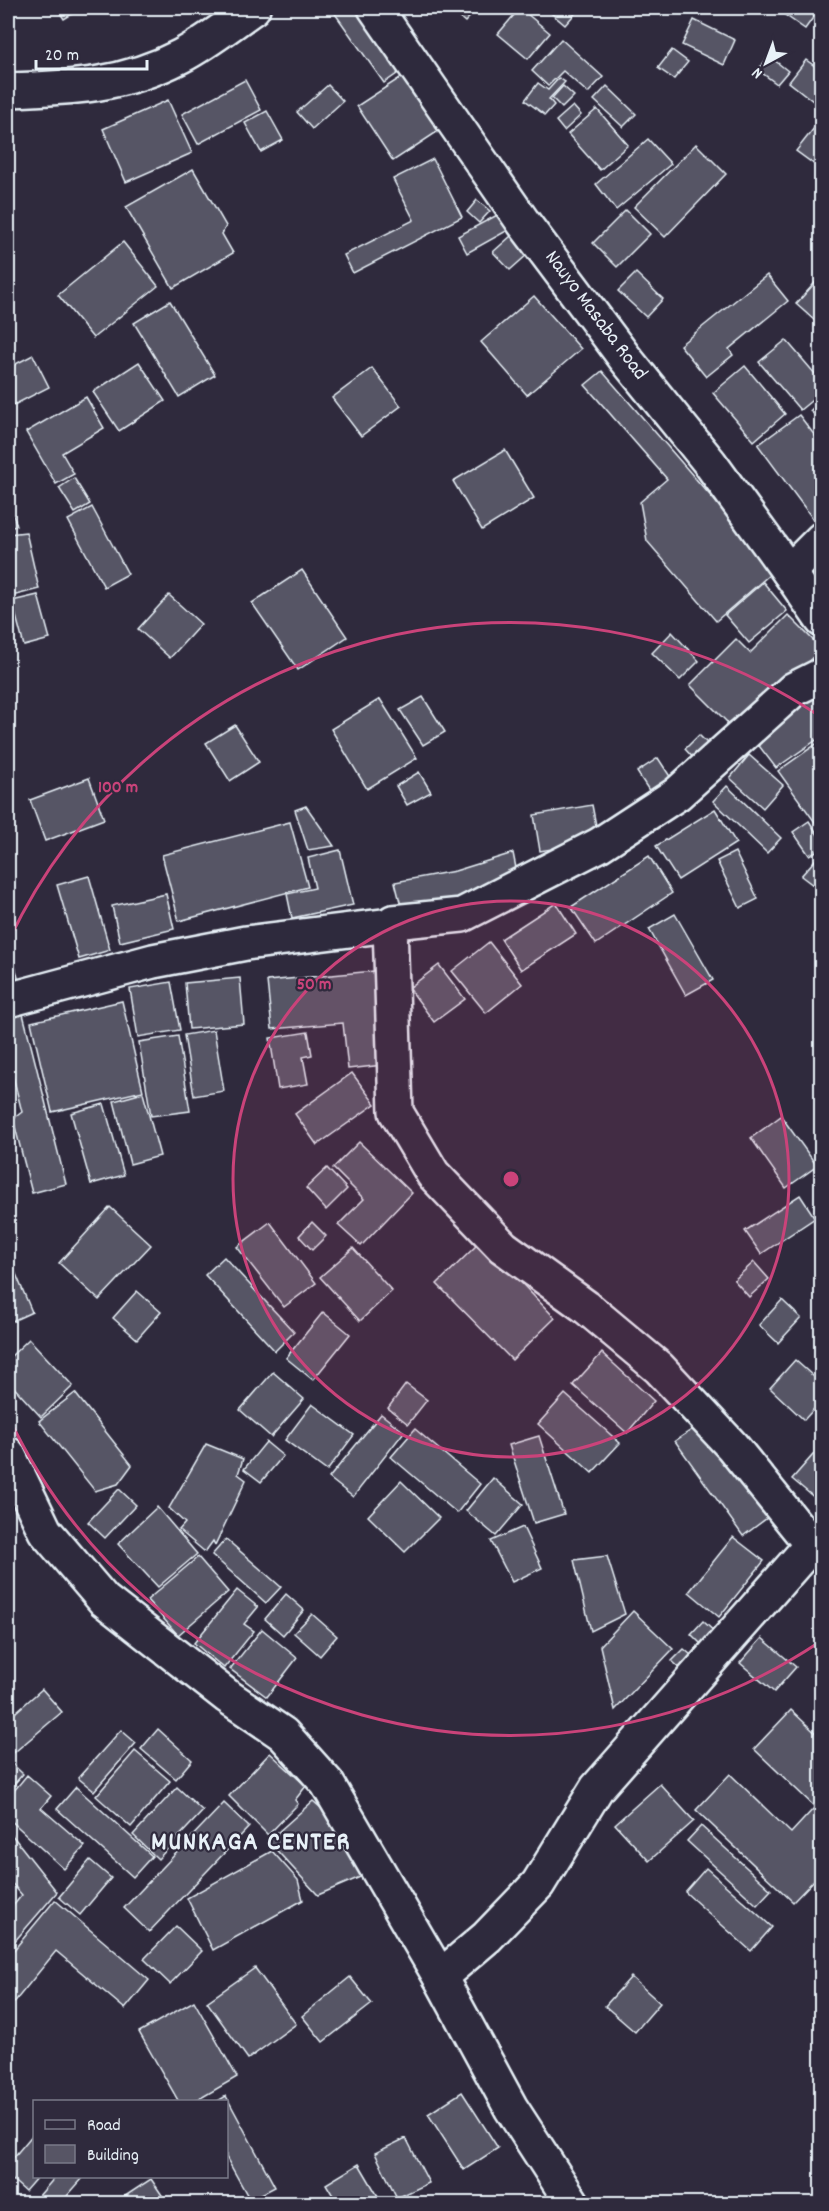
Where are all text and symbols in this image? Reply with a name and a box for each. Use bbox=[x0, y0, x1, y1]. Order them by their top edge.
scale bar bbox=[36, 33, 147, 71]
north arrow bbox=[736, 33, 796, 93]
text: 20 m bbox=[45, 44, 79, 69]
text: N bbox=[747, 61, 768, 84]
street label: Nauyo Masaba Road bbox=[536, 245, 654, 387]
text: 100 m bbox=[98, 776, 138, 801]
text: 50 m bbox=[297, 973, 331, 998]
centre of rings bbox=[501, 1169, 521, 1189]
district label: MUNKAGA CENTER bbox=[151, 1824, 351, 1863]
legend bbox=[33, 2100, 228, 2178]
text: Road bbox=[87, 2114, 121, 2139]
text: Building bbox=[87, 2144, 139, 2169]

